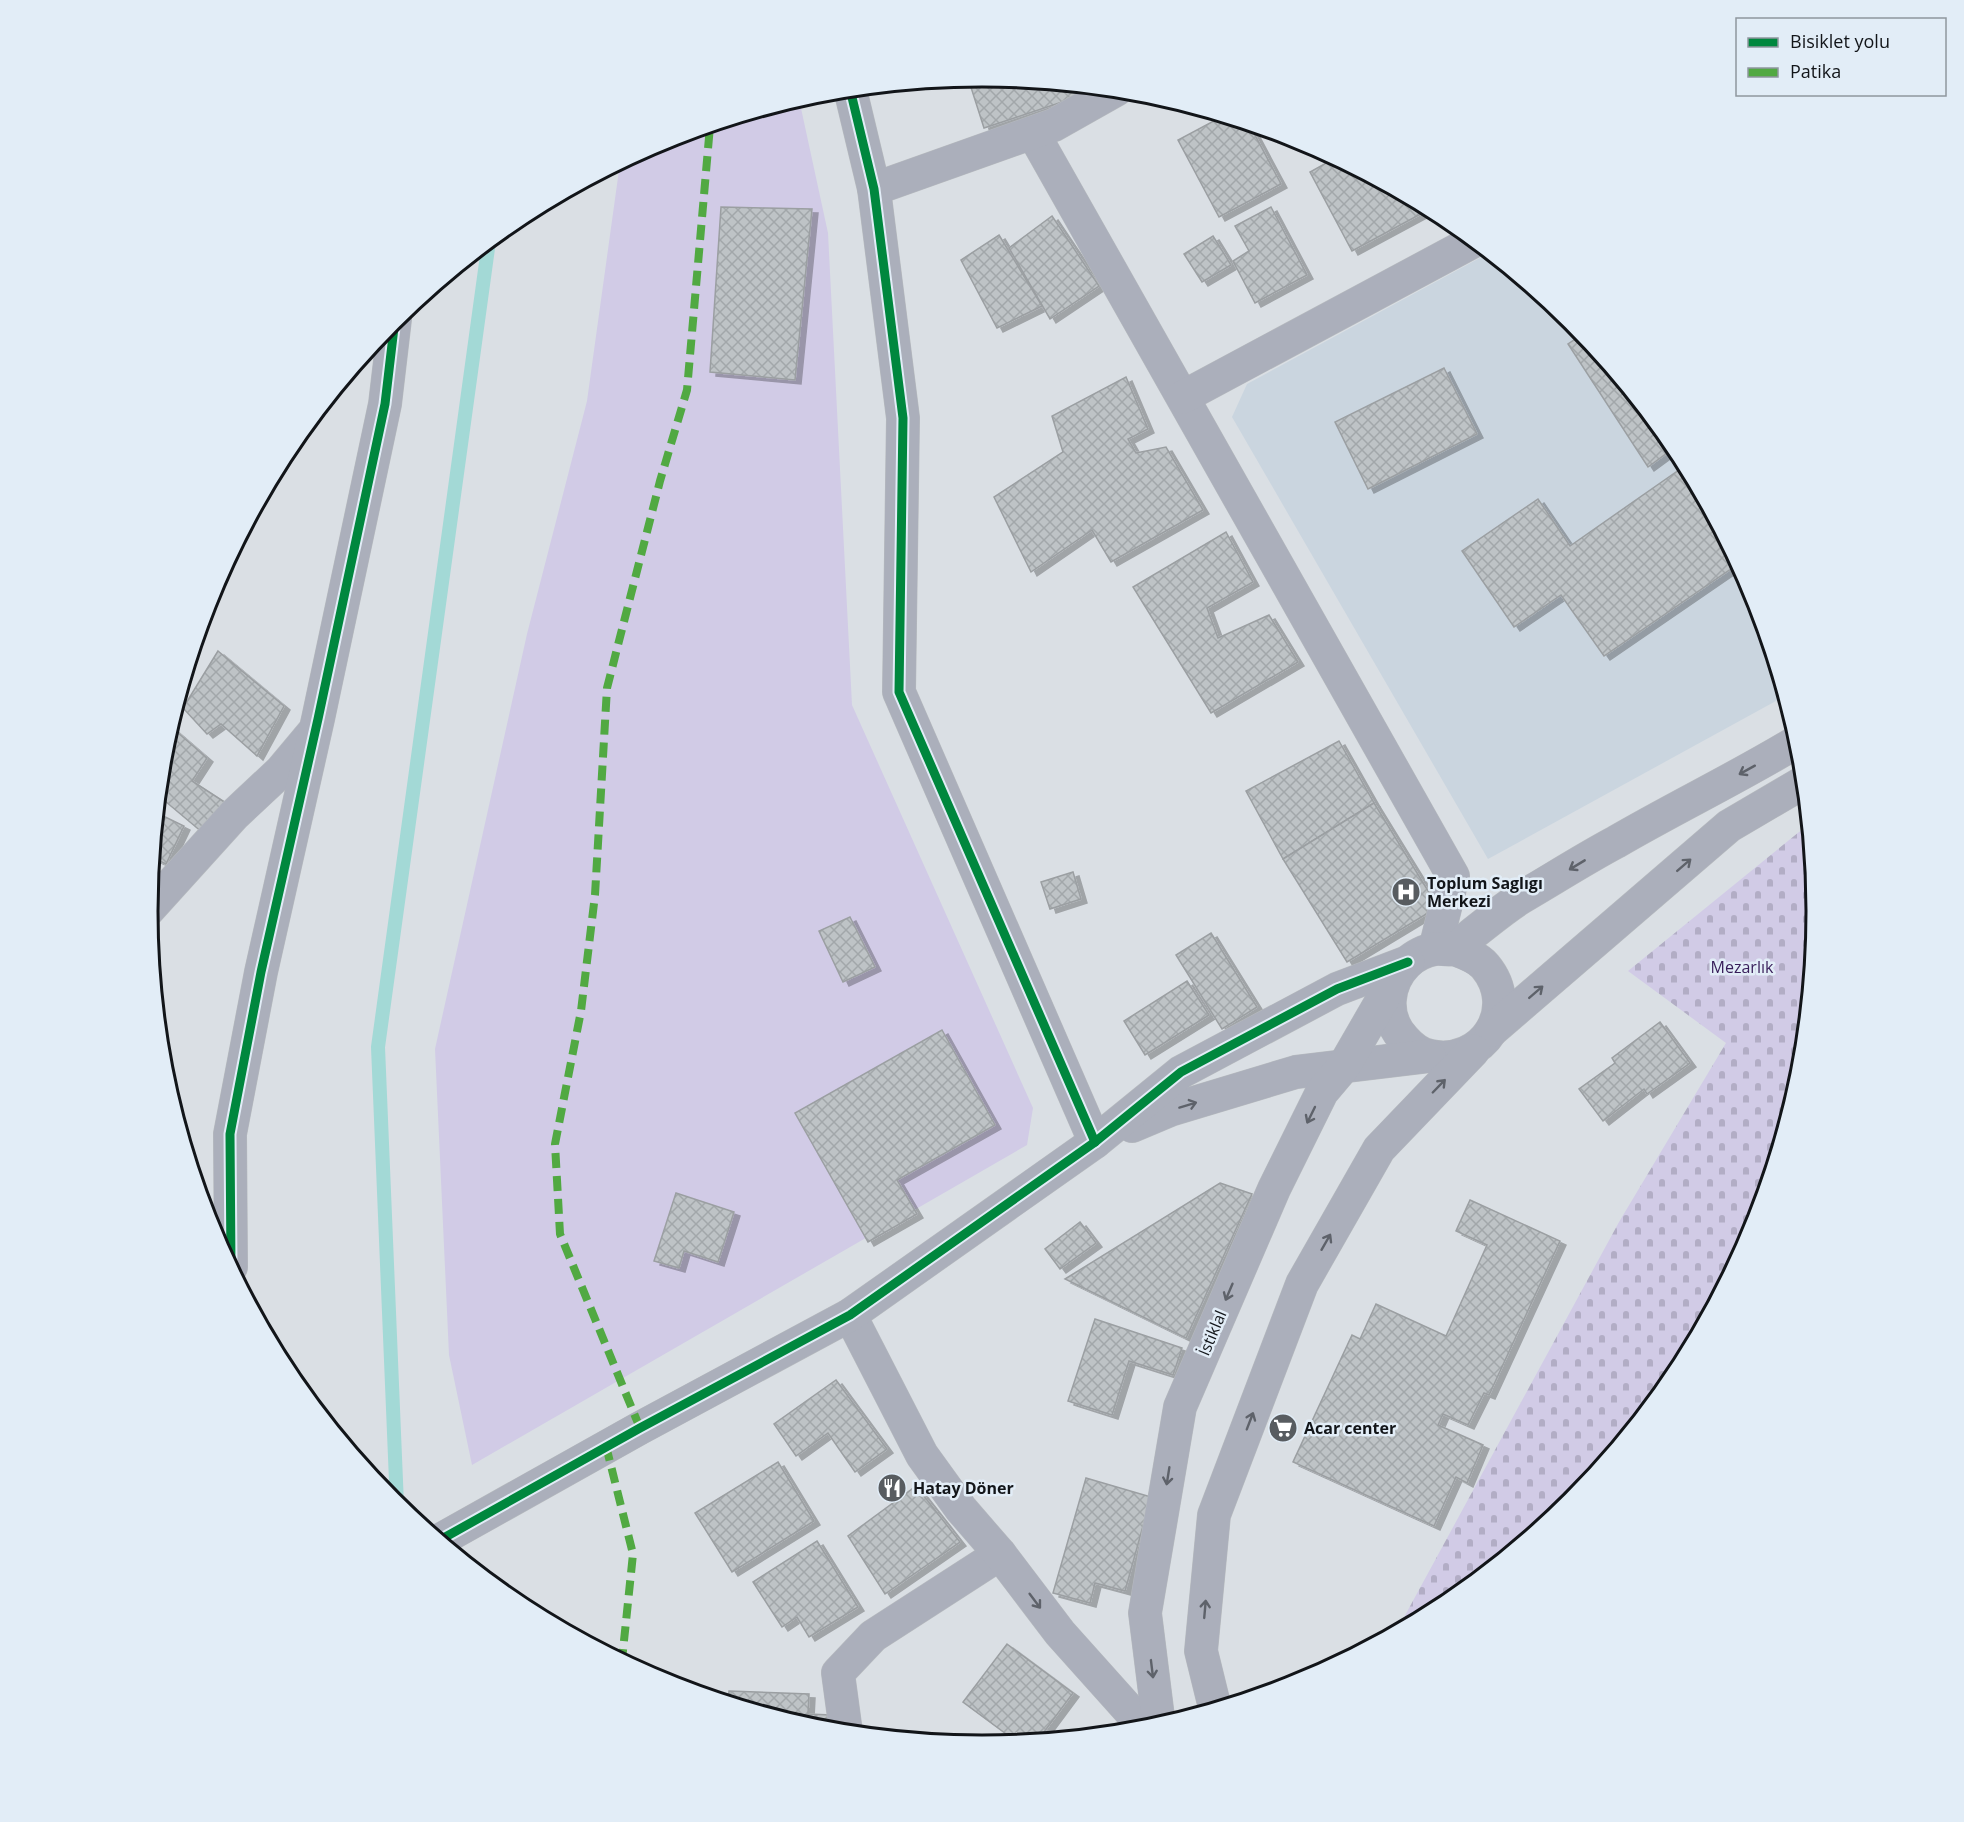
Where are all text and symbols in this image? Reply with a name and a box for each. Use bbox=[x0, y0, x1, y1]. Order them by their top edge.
legend bbox=[1736, 18, 1946, 96]
text: Bisiklet yolu bbox=[1790, 29, 1890, 53]
text: Patika bbox=[1790, 59, 1841, 83]
one-way arrow bbox=[1739, 764, 1756, 776]
one-way arrow bbox=[1676, 858, 1691, 872]
one-way arrow bbox=[1569, 859, 1586, 871]
place label: Toplum Saglıgı Merkezi bbox=[1427, 872, 1543, 912]
hospital icon: Toplum Saglıgı Merkezi bbox=[1390, 876, 1422, 908]
park label: Mezarlık bbox=[1711, 956, 1774, 978]
one-way arrow bbox=[1528, 985, 1543, 999]
one-way arrow bbox=[1432, 1078, 1446, 1093]
one-way arrow bbox=[1178, 1099, 1197, 1110]
one-way arrow bbox=[1304, 1106, 1316, 1124]
one-way arrow bbox=[1320, 1234, 1332, 1251]
one-way arrow bbox=[1223, 1283, 1235, 1301]
street label: İstiklal bbox=[1193, 1307, 1231, 1359]
supermarket icon: Acar center bbox=[1267, 1412, 1299, 1444]
one-way arrow bbox=[1245, 1413, 1256, 1431]
place label: Acar center bbox=[1304, 1417, 1396, 1439]
one-way arrow bbox=[1162, 1466, 1173, 1485]
restaurant icon: Hatay Döner bbox=[876, 1472, 908, 1504]
place label: Hatay Döner bbox=[913, 1477, 1014, 1499]
one-way arrow bbox=[1029, 1593, 1042, 1609]
one-way arrow bbox=[1200, 1600, 1211, 1620]
one-way arrow bbox=[1147, 1658, 1158, 1678]

